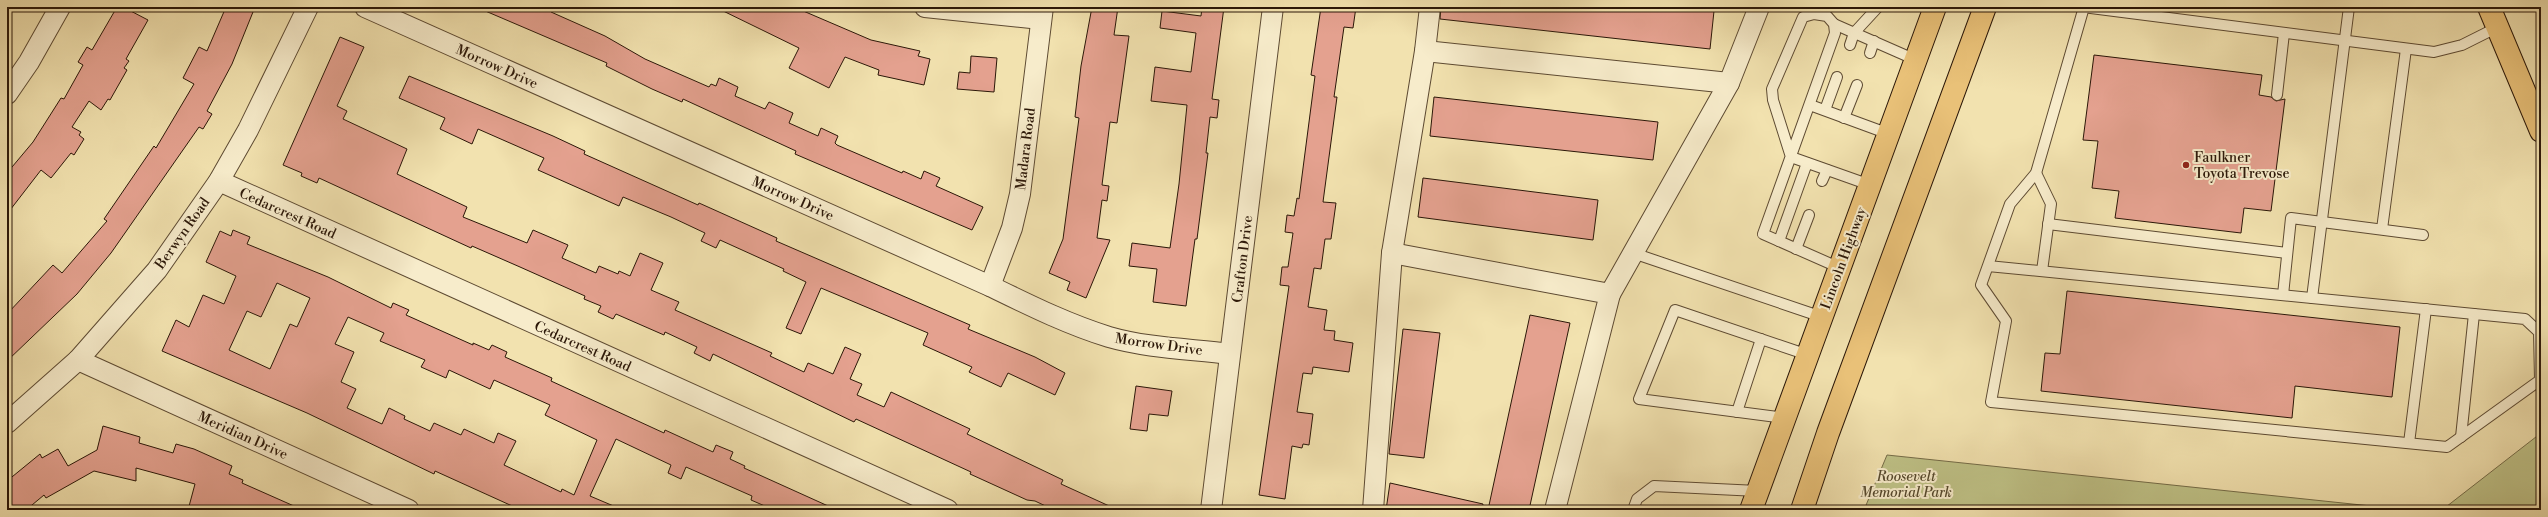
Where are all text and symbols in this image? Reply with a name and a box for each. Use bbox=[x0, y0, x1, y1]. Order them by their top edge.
street label: Morrow Drive bbox=[453, 41, 541, 93]
street label: Madara Road bbox=[1012, 107, 1040, 191]
place label: Faulkner Toyota Trevose bbox=[2194, 149, 2290, 183]
marker: Faulkner Toyota Trevose bbox=[2181, 160, 2191, 170]
street label: Morrow Drive bbox=[749, 173, 837, 225]
street label: Cedarcrest Road bbox=[236, 184, 339, 243]
street label: Berwyn Road bbox=[151, 194, 214, 274]
street label: Lincoln Highway bbox=[1817, 205, 1871, 312]
street label: Crafton Drive bbox=[1229, 214, 1257, 304]
street label: Cedarcrest Road bbox=[531, 317, 634, 376]
street label: Morrow Drive bbox=[1114, 330, 1204, 360]
street label: Meridian Drive bbox=[195, 408, 291, 464]
park label: Roosevelt Memorial Park bbox=[1860, 468, 1952, 502]

